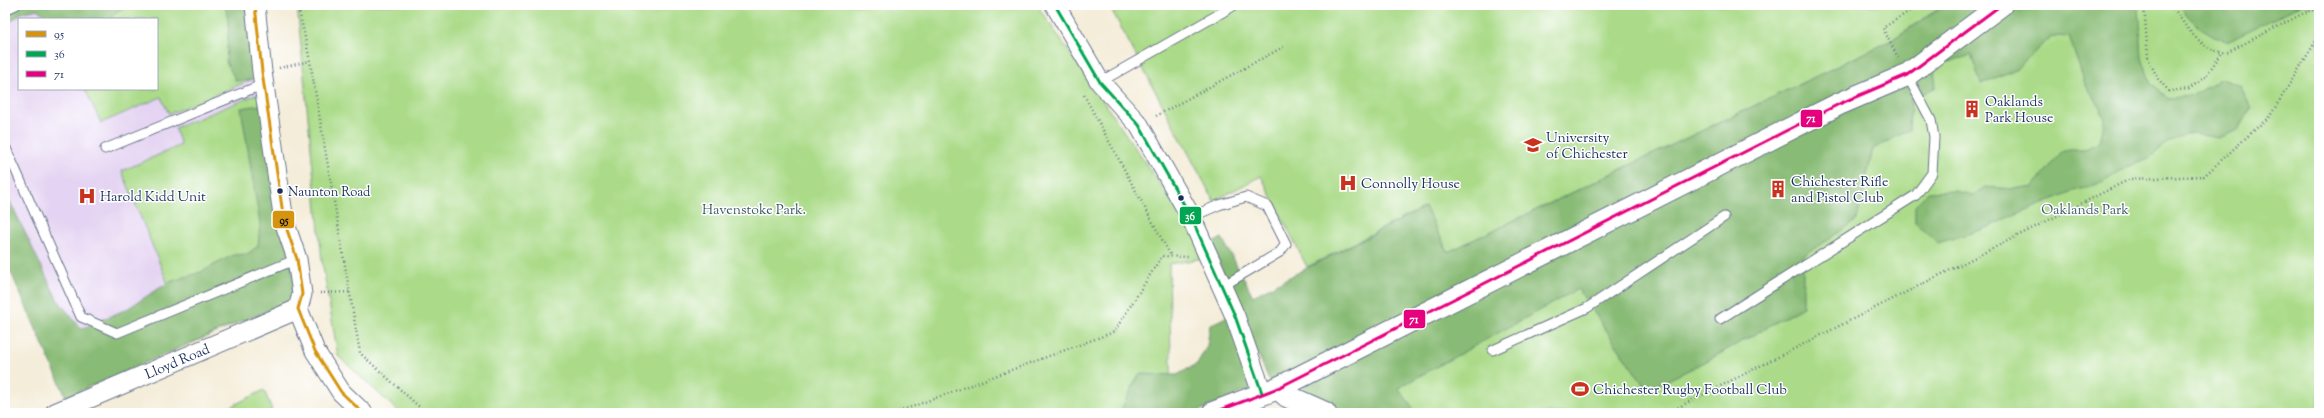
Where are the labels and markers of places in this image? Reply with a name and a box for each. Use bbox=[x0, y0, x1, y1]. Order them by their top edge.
place label: Oaklands Park House bbox=[1985, 93, 2054, 129]
building icon: Oaklands Park House bbox=[1962, 99, 1982, 119]
place label: University of Chichester bbox=[1546, 129, 1629, 165]
school or university icon: University of Chichester bbox=[1523, 135, 1543, 155]
hospital icon: Connolly House bbox=[1338, 173, 1358, 193]
place label: Chichester Rifle and Pistol Club bbox=[1791, 173, 1888, 209]
place label: Connolly House bbox=[1361, 175, 1460, 195]
building icon: Chichester Rifle and Pistol Club bbox=[1768, 179, 1788, 199]
place label: Naunton Road bbox=[288, 184, 371, 202]
hospital icon: Harold Kidd Unit bbox=[77, 186, 97, 206]
marker: Naunton Road bbox=[275, 186, 285, 196]
place label: Harold Kidd Unit bbox=[100, 188, 206, 208]
unlabelled marker bbox=[1176, 193, 1186, 203]
sports icon: Chichester Rugby Football Club bbox=[1570, 379, 1590, 399]
place label: Chichester Rugby Football Club bbox=[1593, 381, 1787, 401]

